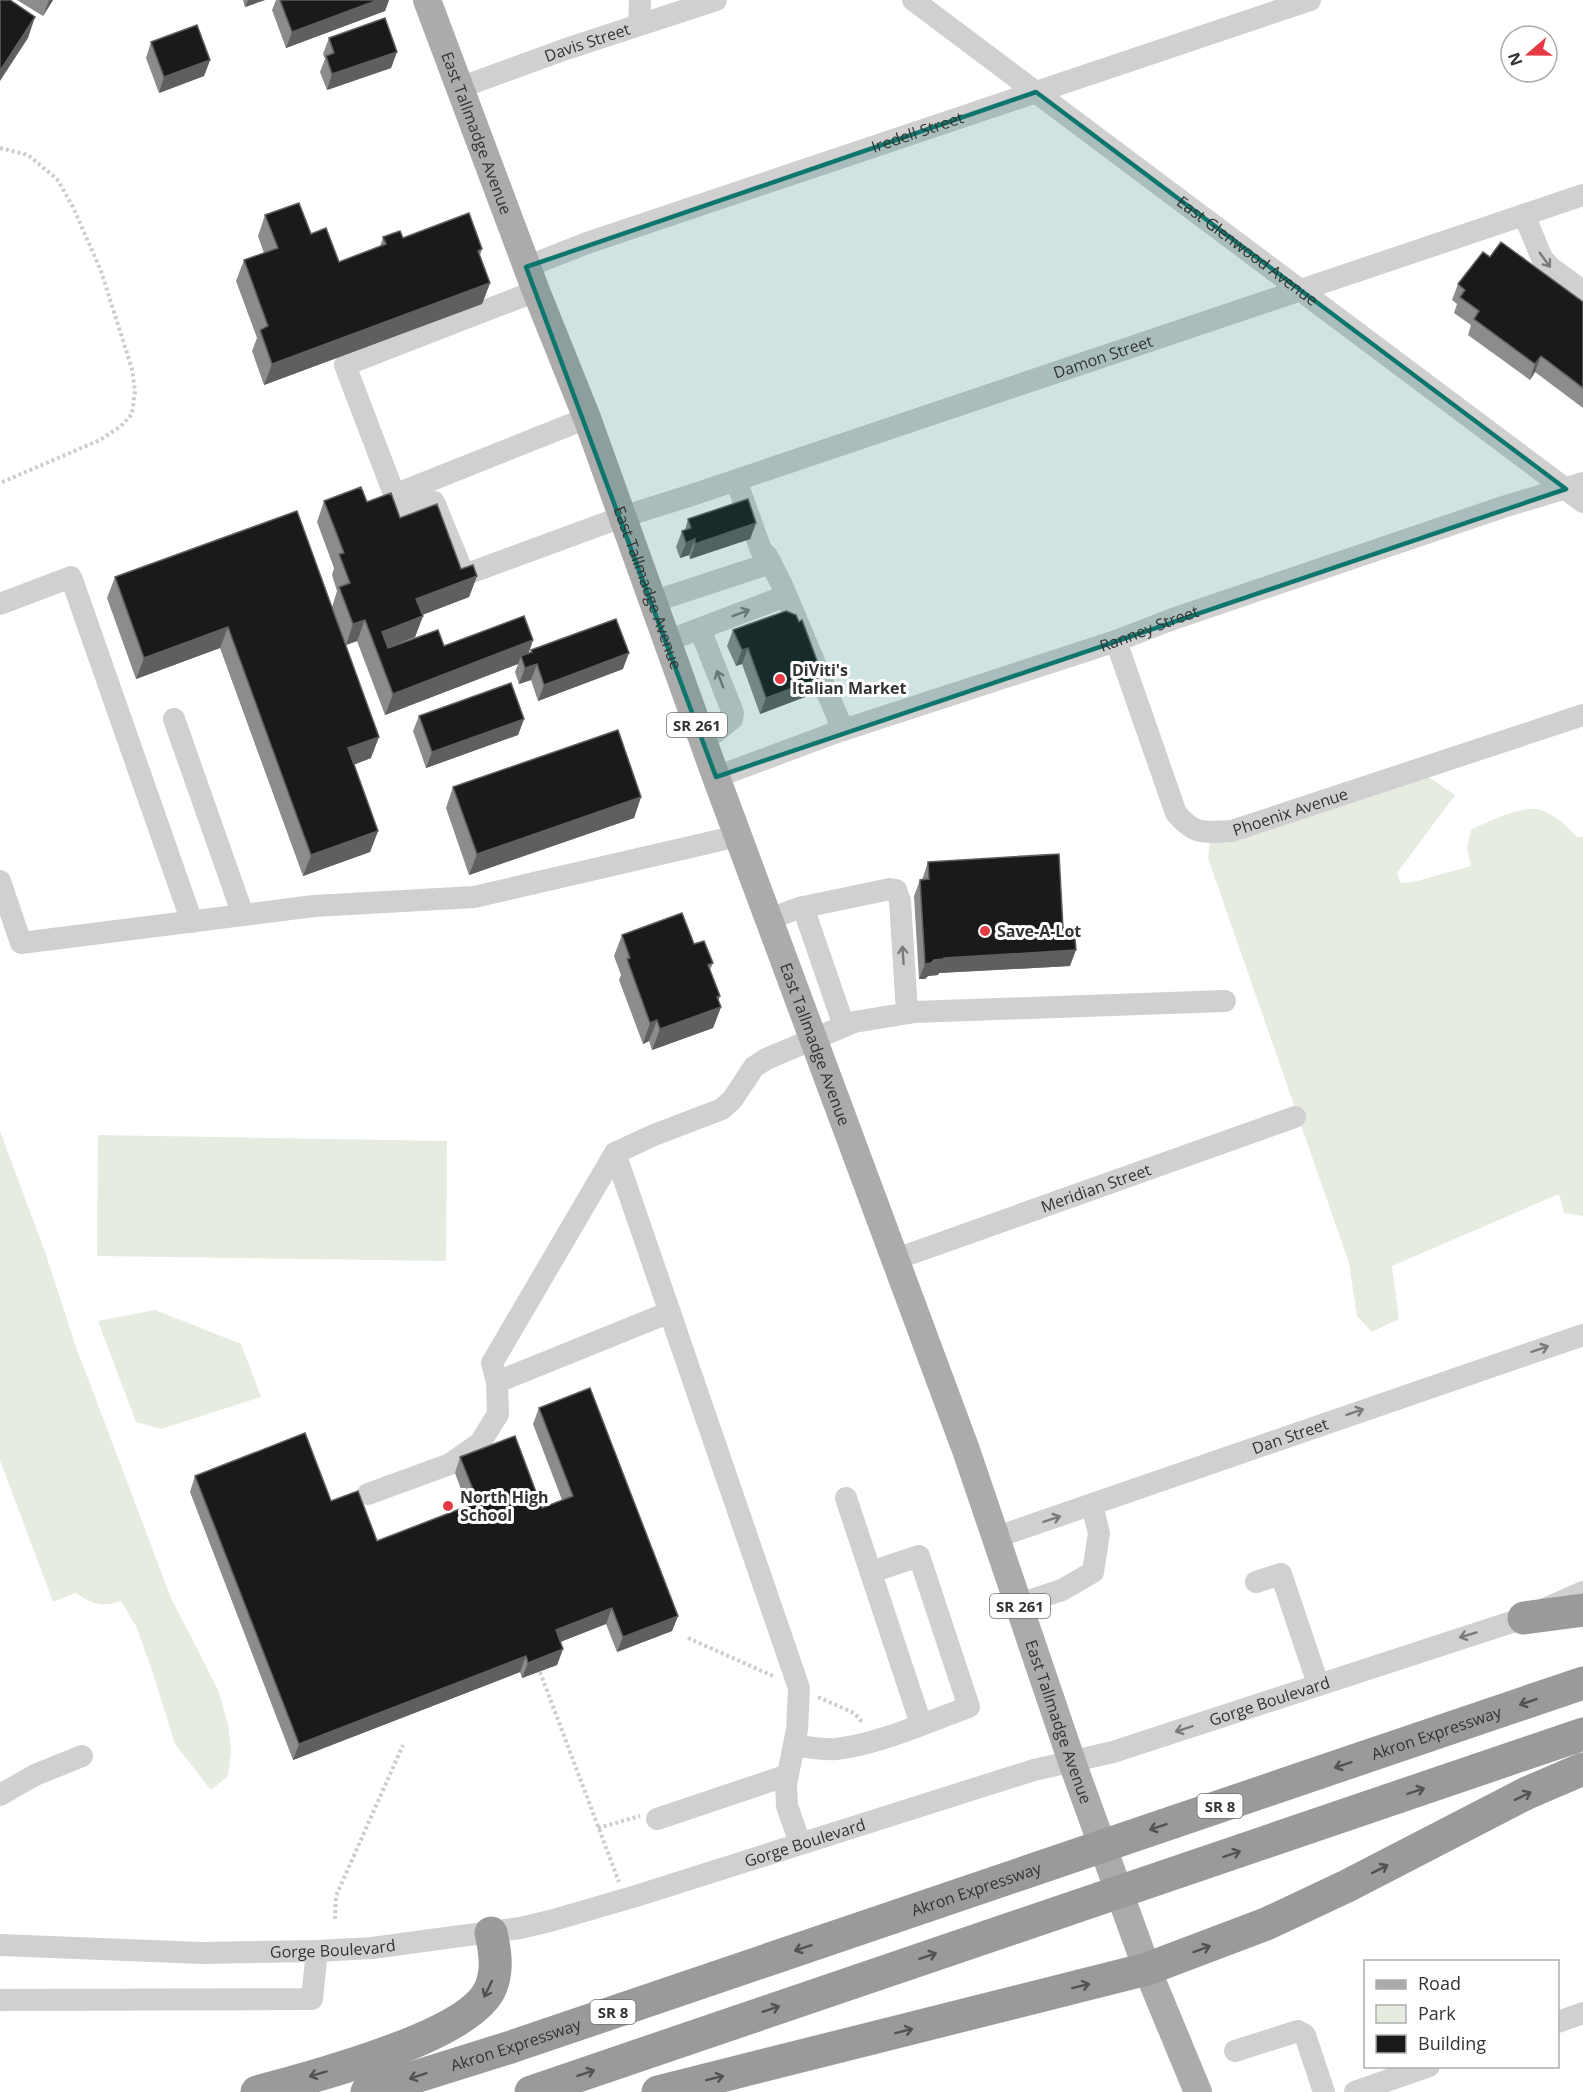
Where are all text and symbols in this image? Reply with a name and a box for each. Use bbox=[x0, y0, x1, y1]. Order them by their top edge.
street label: Davis Street bbox=[541, 18, 633, 67]
north arrow bbox=[1499, 24, 1559, 84]
street label: East Tallmadge Avenue bbox=[436, 49, 517, 217]
text: N bbox=[1502, 49, 1527, 69]
street label: Iredell Street bbox=[868, 106, 966, 158]
street label: East Glenwood Avenue bbox=[1172, 191, 1323, 311]
one-way arrow bbox=[1539, 251, 1551, 267]
street label: Damon Street bbox=[1050, 330, 1156, 384]
street label: East Tallmadge Avenue bbox=[609, 503, 687, 672]
street label: Ranney Street bbox=[1097, 600, 1202, 657]
one-way arrow bbox=[731, 607, 750, 618]
place label: DiViti's Italian Market bbox=[792, 659, 906, 699]
one-way arrow bbox=[714, 670, 725, 689]
marker: DiViti's Italian Market bbox=[773, 672, 787, 686]
road number: SR 261 bbox=[667, 713, 727, 737]
street label: Phoenix Avenue bbox=[1230, 782, 1351, 841]
place label: Save-A-Lot bbox=[997, 920, 1081, 942]
marker: Save-A-Lot bbox=[978, 924, 992, 938]
one-way arrow bbox=[898, 945, 909, 965]
street label: East Tallmadge Avenue bbox=[775, 960, 855, 1129]
street label: Meridian Street bbox=[1038, 1158, 1154, 1218]
one-way arrow bbox=[1530, 1343, 1549, 1354]
one-way arrow bbox=[1345, 1406, 1364, 1417]
street label: Dan Street bbox=[1249, 1413, 1331, 1459]
place label: North High School bbox=[460, 1486, 548, 1526]
marker: North High School bbox=[441, 1499, 455, 1513]
one-way arrow bbox=[1042, 1512, 1061, 1523]
road number: SR 261 bbox=[990, 1594, 1050, 1618]
one-way arrow bbox=[1459, 1630, 1478, 1641]
street label: East Tallmadge Avenue bbox=[1020, 1637, 1097, 1807]
street label: Gorge Boulevard bbox=[1206, 1671, 1333, 1731]
one-way arrow bbox=[1519, 1697, 1538, 1708]
street label: Akron Expressway bbox=[1368, 1700, 1505, 1765]
one-way arrow bbox=[1175, 1724, 1194, 1735]
one-way arrow bbox=[1334, 1760, 1353, 1771]
one-way arrow bbox=[1406, 1784, 1425, 1795]
one-way arrow bbox=[1513, 1789, 1531, 1801]
road number: SR 8 bbox=[1198, 1794, 1242, 1818]
street label: Gorge Boulevard bbox=[742, 1813, 868, 1872]
one-way arrow bbox=[1149, 1823, 1168, 1834]
one-way arrow bbox=[1222, 1847, 1241, 1858]
street label: Akron Expressway bbox=[908, 1857, 1045, 1921]
one-way arrow bbox=[1370, 1863, 1388, 1874]
street label: Gorge Boulevard bbox=[270, 1934, 397, 1963]
one-way arrow bbox=[1192, 1942, 1211, 1953]
one-way arrow bbox=[794, 1943, 813, 1954]
one-way arrow bbox=[918, 1950, 937, 1961]
legend bbox=[1364, 1960, 1559, 2068]
text: Road bbox=[1418, 1971, 1461, 1995]
one-way arrow bbox=[482, 1980, 494, 1998]
one-way arrow bbox=[1071, 1980, 1090, 1992]
road number: SR 8 bbox=[590, 2000, 636, 2024]
text: Park bbox=[1418, 2001, 1456, 2025]
one-way arrow bbox=[761, 2003, 780, 2014]
street label: Akron Expressway bbox=[448, 2013, 585, 2076]
one-way arrow bbox=[894, 2024, 913, 2036]
text: Building bbox=[1418, 2031, 1486, 2055]
one-way arrow bbox=[577, 2066, 595, 2077]
one-way arrow bbox=[309, 2070, 328, 2081]
one-way arrow bbox=[409, 2071, 428, 2082]
one-way arrow bbox=[705, 2072, 724, 2084]

